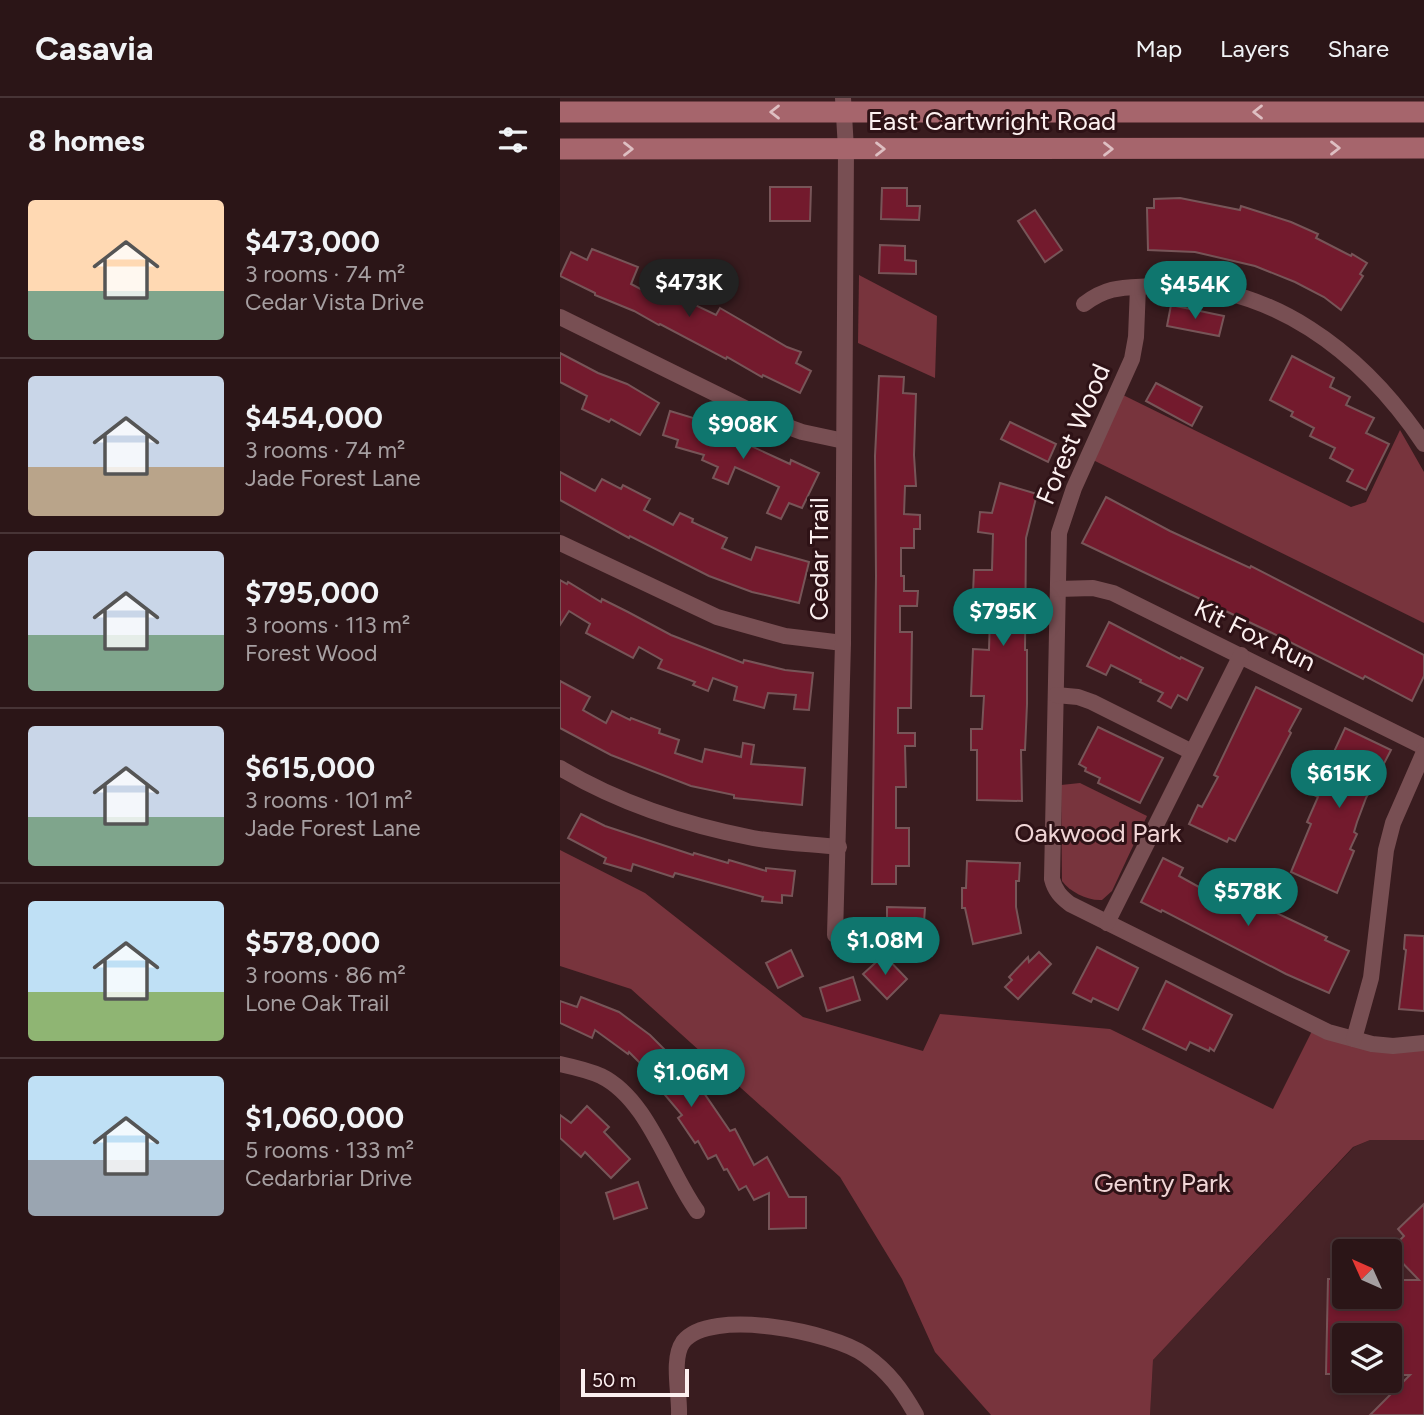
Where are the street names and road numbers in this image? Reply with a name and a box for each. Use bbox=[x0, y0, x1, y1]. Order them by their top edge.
street label: East Cartwright Road bbox=[868, 105, 1116, 137]
street label: Forest Wood bbox=[1029, 359, 1117, 509]
street label: Cedar Trail bbox=[803, 497, 835, 621]
street label: Kit Fox Run bbox=[1189, 592, 1321, 678]

